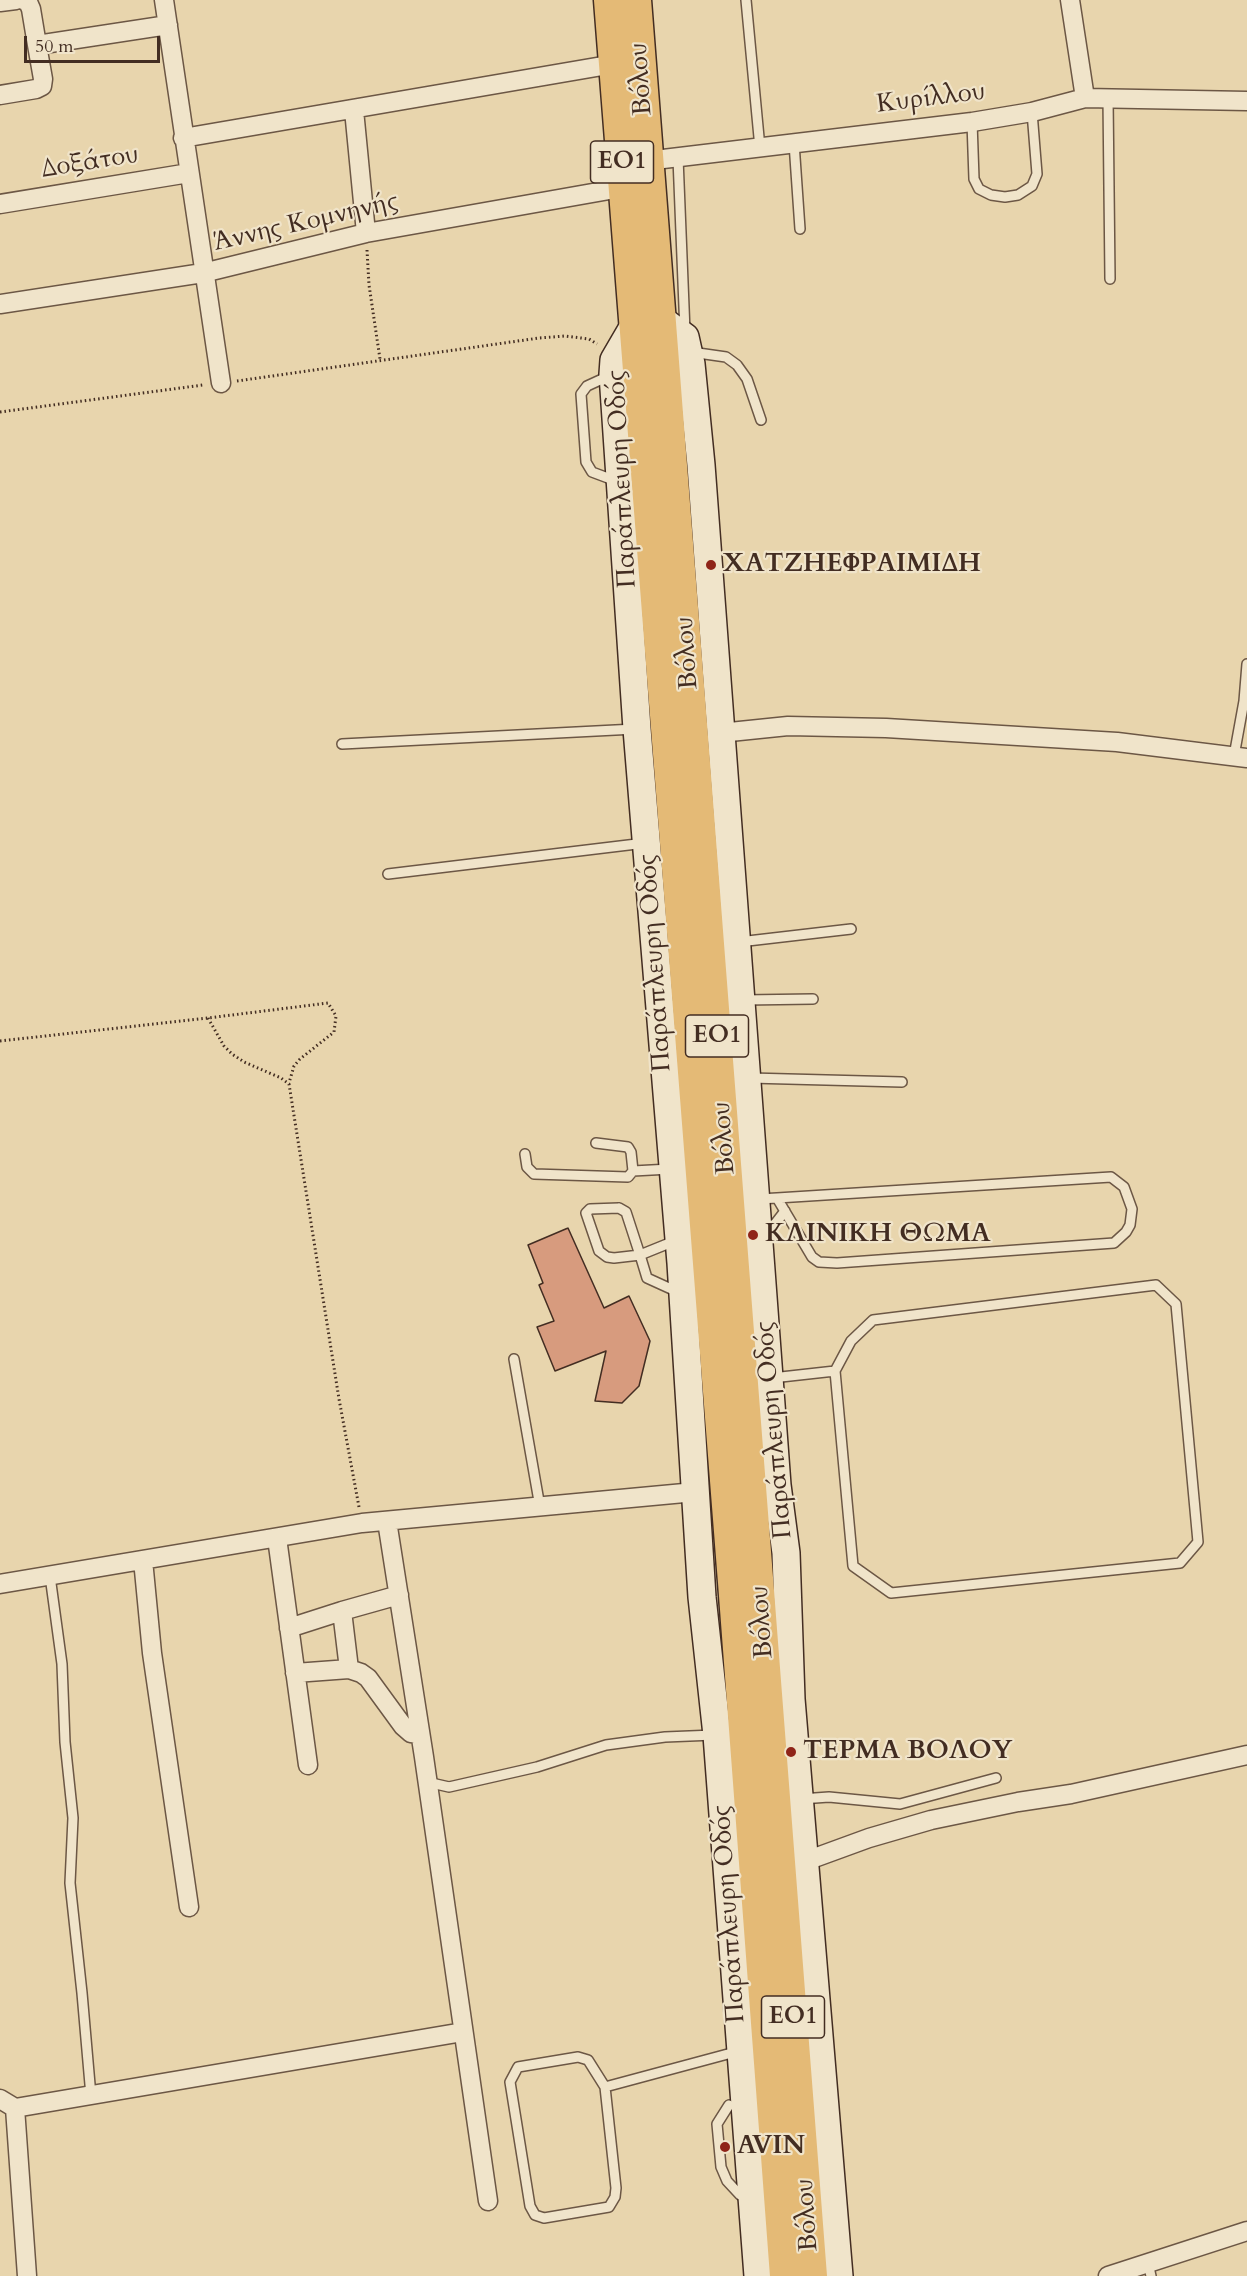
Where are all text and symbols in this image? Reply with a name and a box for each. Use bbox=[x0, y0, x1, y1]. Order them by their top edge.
scale bar bbox=[27, 24, 164, 62]
text: 50 m bbox=[35, 34, 74, 59]
street label: Βόλου bbox=[624, 41, 660, 117]
street label: Κυρίλλου bbox=[875, 77, 987, 121]
street label: Δοξάτου bbox=[39, 140, 141, 186]
road number: ΕΟ1 bbox=[590, 141, 654, 183]
street label: Άννης Κομνηνής bbox=[211, 187, 401, 259]
street label: Παράπλευρη Οδός bbox=[602, 369, 644, 589]
place label: ΧΑΤΖΗΕΦΡΑΙΜΙΔΗ bbox=[723, 549, 981, 581]
marker: ΧΑΤΖΗΕΦΡΑΙΜΙΔΗ bbox=[704, 558, 718, 572]
street label: Βόλου bbox=[670, 615, 706, 691]
street label: Παράπλευρη Οδός bbox=[633, 853, 679, 1073]
road number: ΕΟ1 bbox=[686, 1015, 748, 1057]
street label: Βόλου bbox=[707, 1100, 743, 1176]
place label: ΚΛΙΝΙΚΗ ΘΩΜΑ bbox=[765, 1219, 991, 1251]
marker: ΚΛΙΝΙΚΗ ΘΩΜΑ bbox=[746, 1228, 760, 1242]
street label: Παράπλευρη Οδός bbox=[750, 1320, 800, 1540]
street label: Βόλου bbox=[745, 1584, 781, 1660]
place label: ΤΕΡΜΑ ΒΟΛΟΥ bbox=[803, 1736, 1012, 1768]
marker: ΤΕΡΜΑ ΒΟΛΟΥ bbox=[784, 1745, 798, 1759]
street label: Παράπλευρη Οδός bbox=[707, 1804, 753, 2024]
road number: ΕΟ1 bbox=[762, 1996, 824, 2038]
place label: AVIN bbox=[737, 2131, 805, 2163]
marker: AVIN bbox=[718, 2140, 732, 2154]
street label: Βόλου bbox=[790, 2177, 826, 2253]

